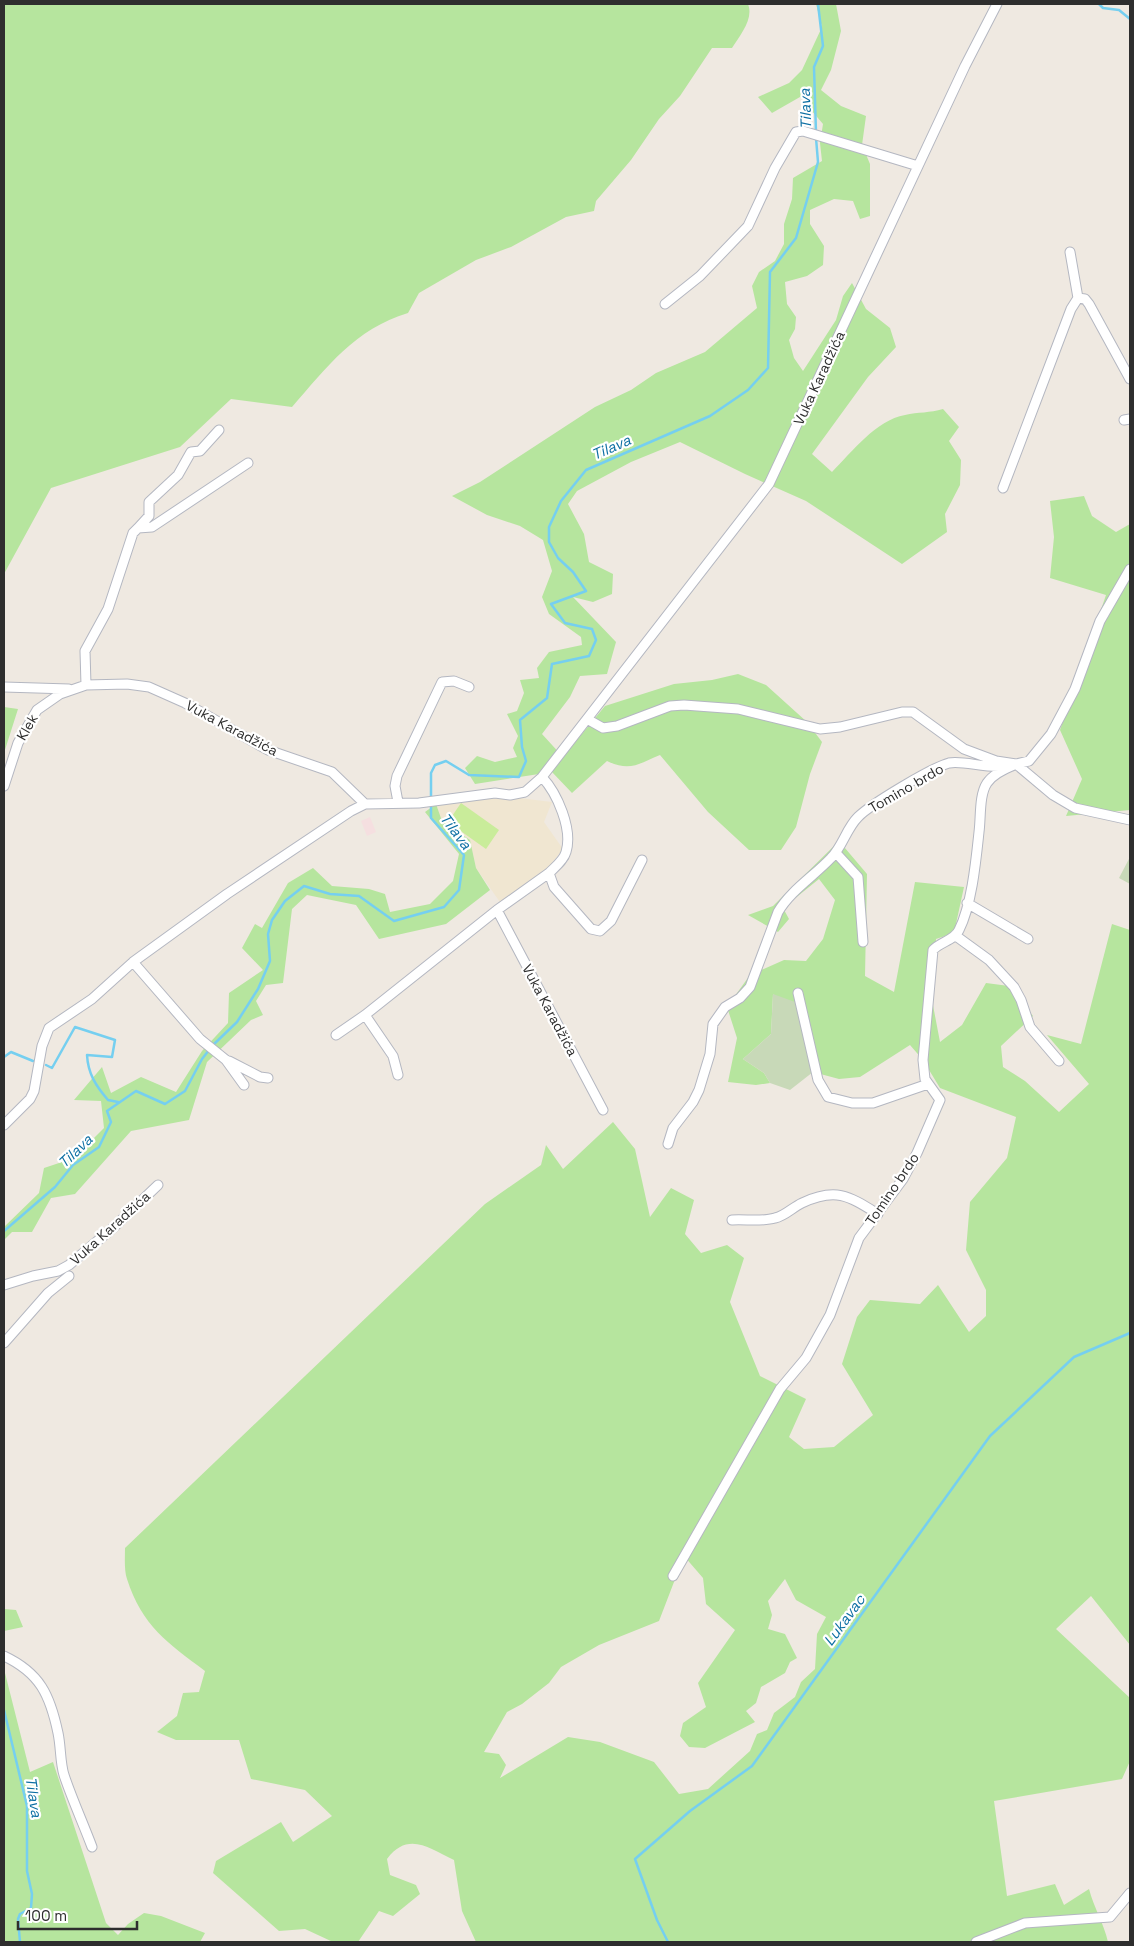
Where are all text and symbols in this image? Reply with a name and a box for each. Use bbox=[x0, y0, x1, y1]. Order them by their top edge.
water label: Tilava bbox=[795, 88, 815, 130]
street label: Vuka Karadžića bbox=[789, 328, 849, 428]
water label: Tilava bbox=[589, 430, 634, 464]
street label: Vuka Karadžića bbox=[183, 696, 281, 760]
street label: Klek bbox=[12, 710, 42, 744]
street label: Tomino brdo bbox=[865, 759, 947, 817]
water label: Tilava bbox=[436, 809, 476, 853]
street label: Vuka Karadžića bbox=[518, 961, 582, 1059]
water label: Tilava bbox=[54, 1130, 97, 1172]
street label: Tomino brdo bbox=[861, 1149, 923, 1229]
street label: Vuka Karadžića bbox=[66, 1187, 154, 1269]
water label: Lukavac bbox=[819, 1590, 870, 1649]
water label: Tilava bbox=[21, 1775, 47, 1819]
scale bar bbox=[18, 1898, 136, 1930]
text: 100 m bbox=[25, 1906, 67, 1925]

